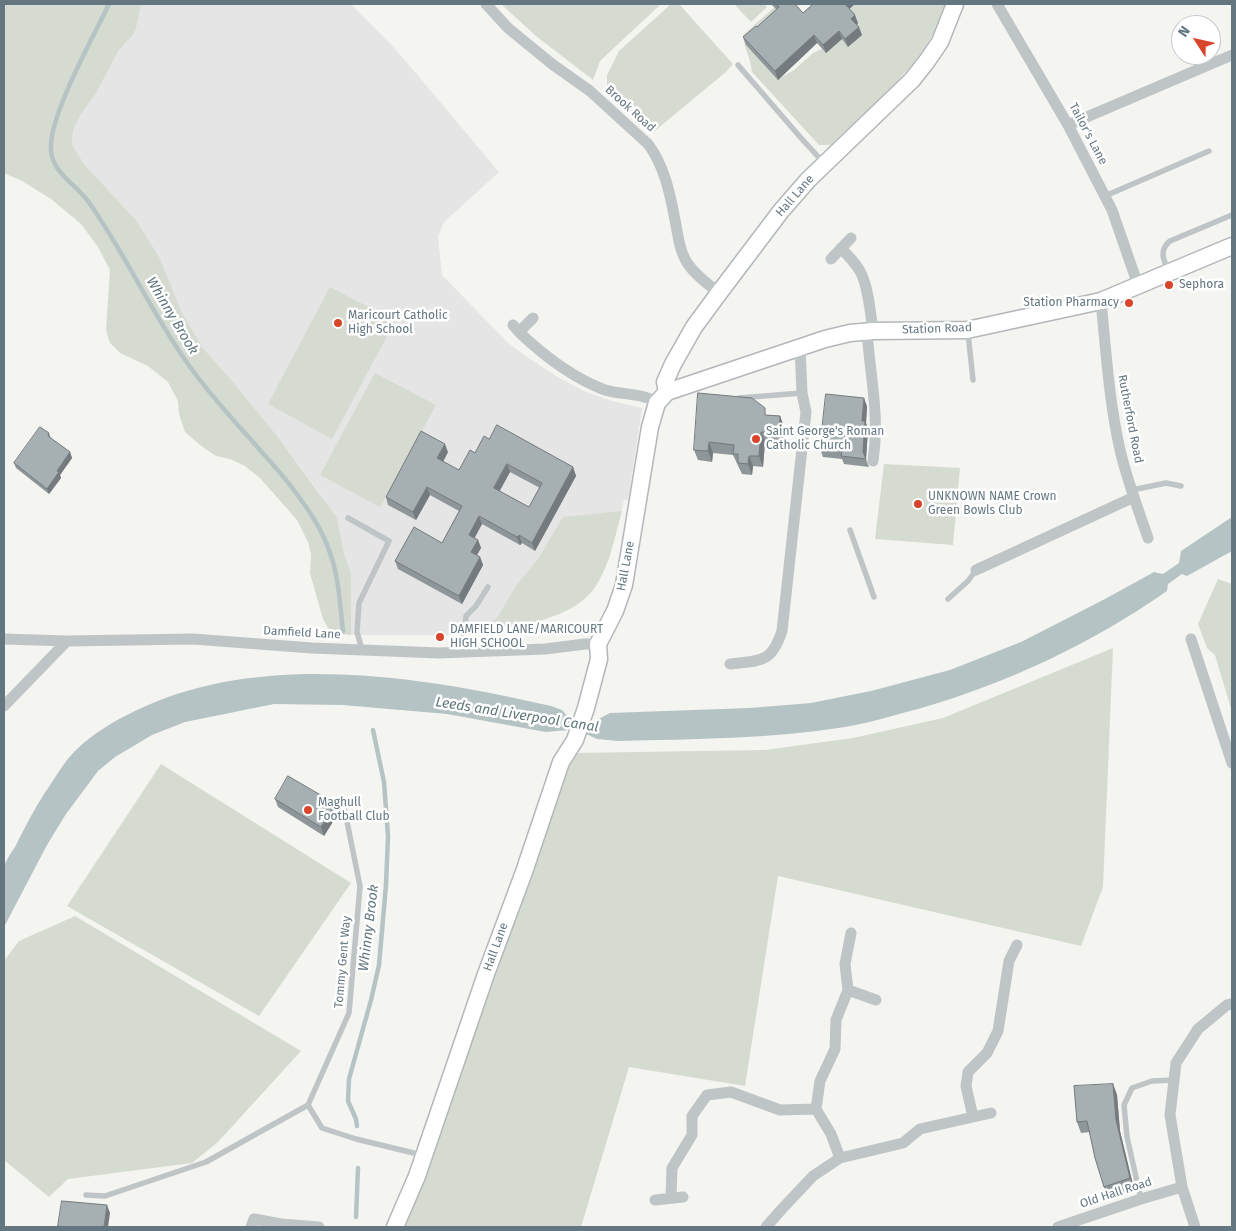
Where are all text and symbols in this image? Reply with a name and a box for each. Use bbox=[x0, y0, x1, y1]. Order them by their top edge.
north arrow bbox=[1171, 15, 1221, 65]
text: N bbox=[1174, 23, 1194, 40]
street label: Brook Road bbox=[602, 83, 658, 135]
street label: Tailor's Lane bbox=[1066, 101, 1110, 167]
street label: Hall Lane bbox=[773, 172, 817, 220]
water label: Whinny Brook bbox=[142, 274, 202, 358]
place label: Sephora bbox=[1179, 278, 1224, 292]
marker: Sephora bbox=[1163, 279, 1175, 291]
place label: Station Pharmacy bbox=[1023, 296, 1119, 310]
marker: Station Pharmacy bbox=[1123, 297, 1135, 309]
place label: Maricourt Catholic High School bbox=[348, 309, 448, 337]
marker: Maricourt Catholic High School bbox=[332, 317, 344, 329]
street label: Station Road bbox=[902, 321, 972, 337]
street label: Rutherford Road bbox=[1114, 373, 1146, 465]
place label: Saint George's Roman Catholic Church bbox=[766, 425, 884, 453]
marker: Saint George's Roman Catholic Church bbox=[750, 433, 762, 445]
place label: UNKNOWN NAME Crown Green Bowls Club bbox=[928, 490, 1056, 518]
marker: UNKNOWN NAME Crown Green Bowls Club bbox=[912, 498, 924, 510]
street label: Hall Lane bbox=[614, 540, 638, 592]
place label: DAMFIELD LANE/MARICOURT HIGH SCHOOL bbox=[450, 623, 603, 651]
street label: Damfield Lane bbox=[263, 624, 341, 642]
marker: DAMFIELD LANE/MARICOURT HIGH SCHOOL bbox=[434, 631, 446, 643]
water label: Leeds and Liverpool Canal bbox=[434, 694, 600, 736]
place label: Maghull Football Club bbox=[318, 796, 390, 824]
marker: Maghull Football Club bbox=[302, 804, 314, 816]
water label: Whinny Brook bbox=[355, 884, 383, 972]
street label: Tommy Gent Way bbox=[332, 915, 354, 1009]
street label: Hall Lane bbox=[481, 921, 511, 973]
street label: Old Hall Road bbox=[1078, 1175, 1154, 1211]

